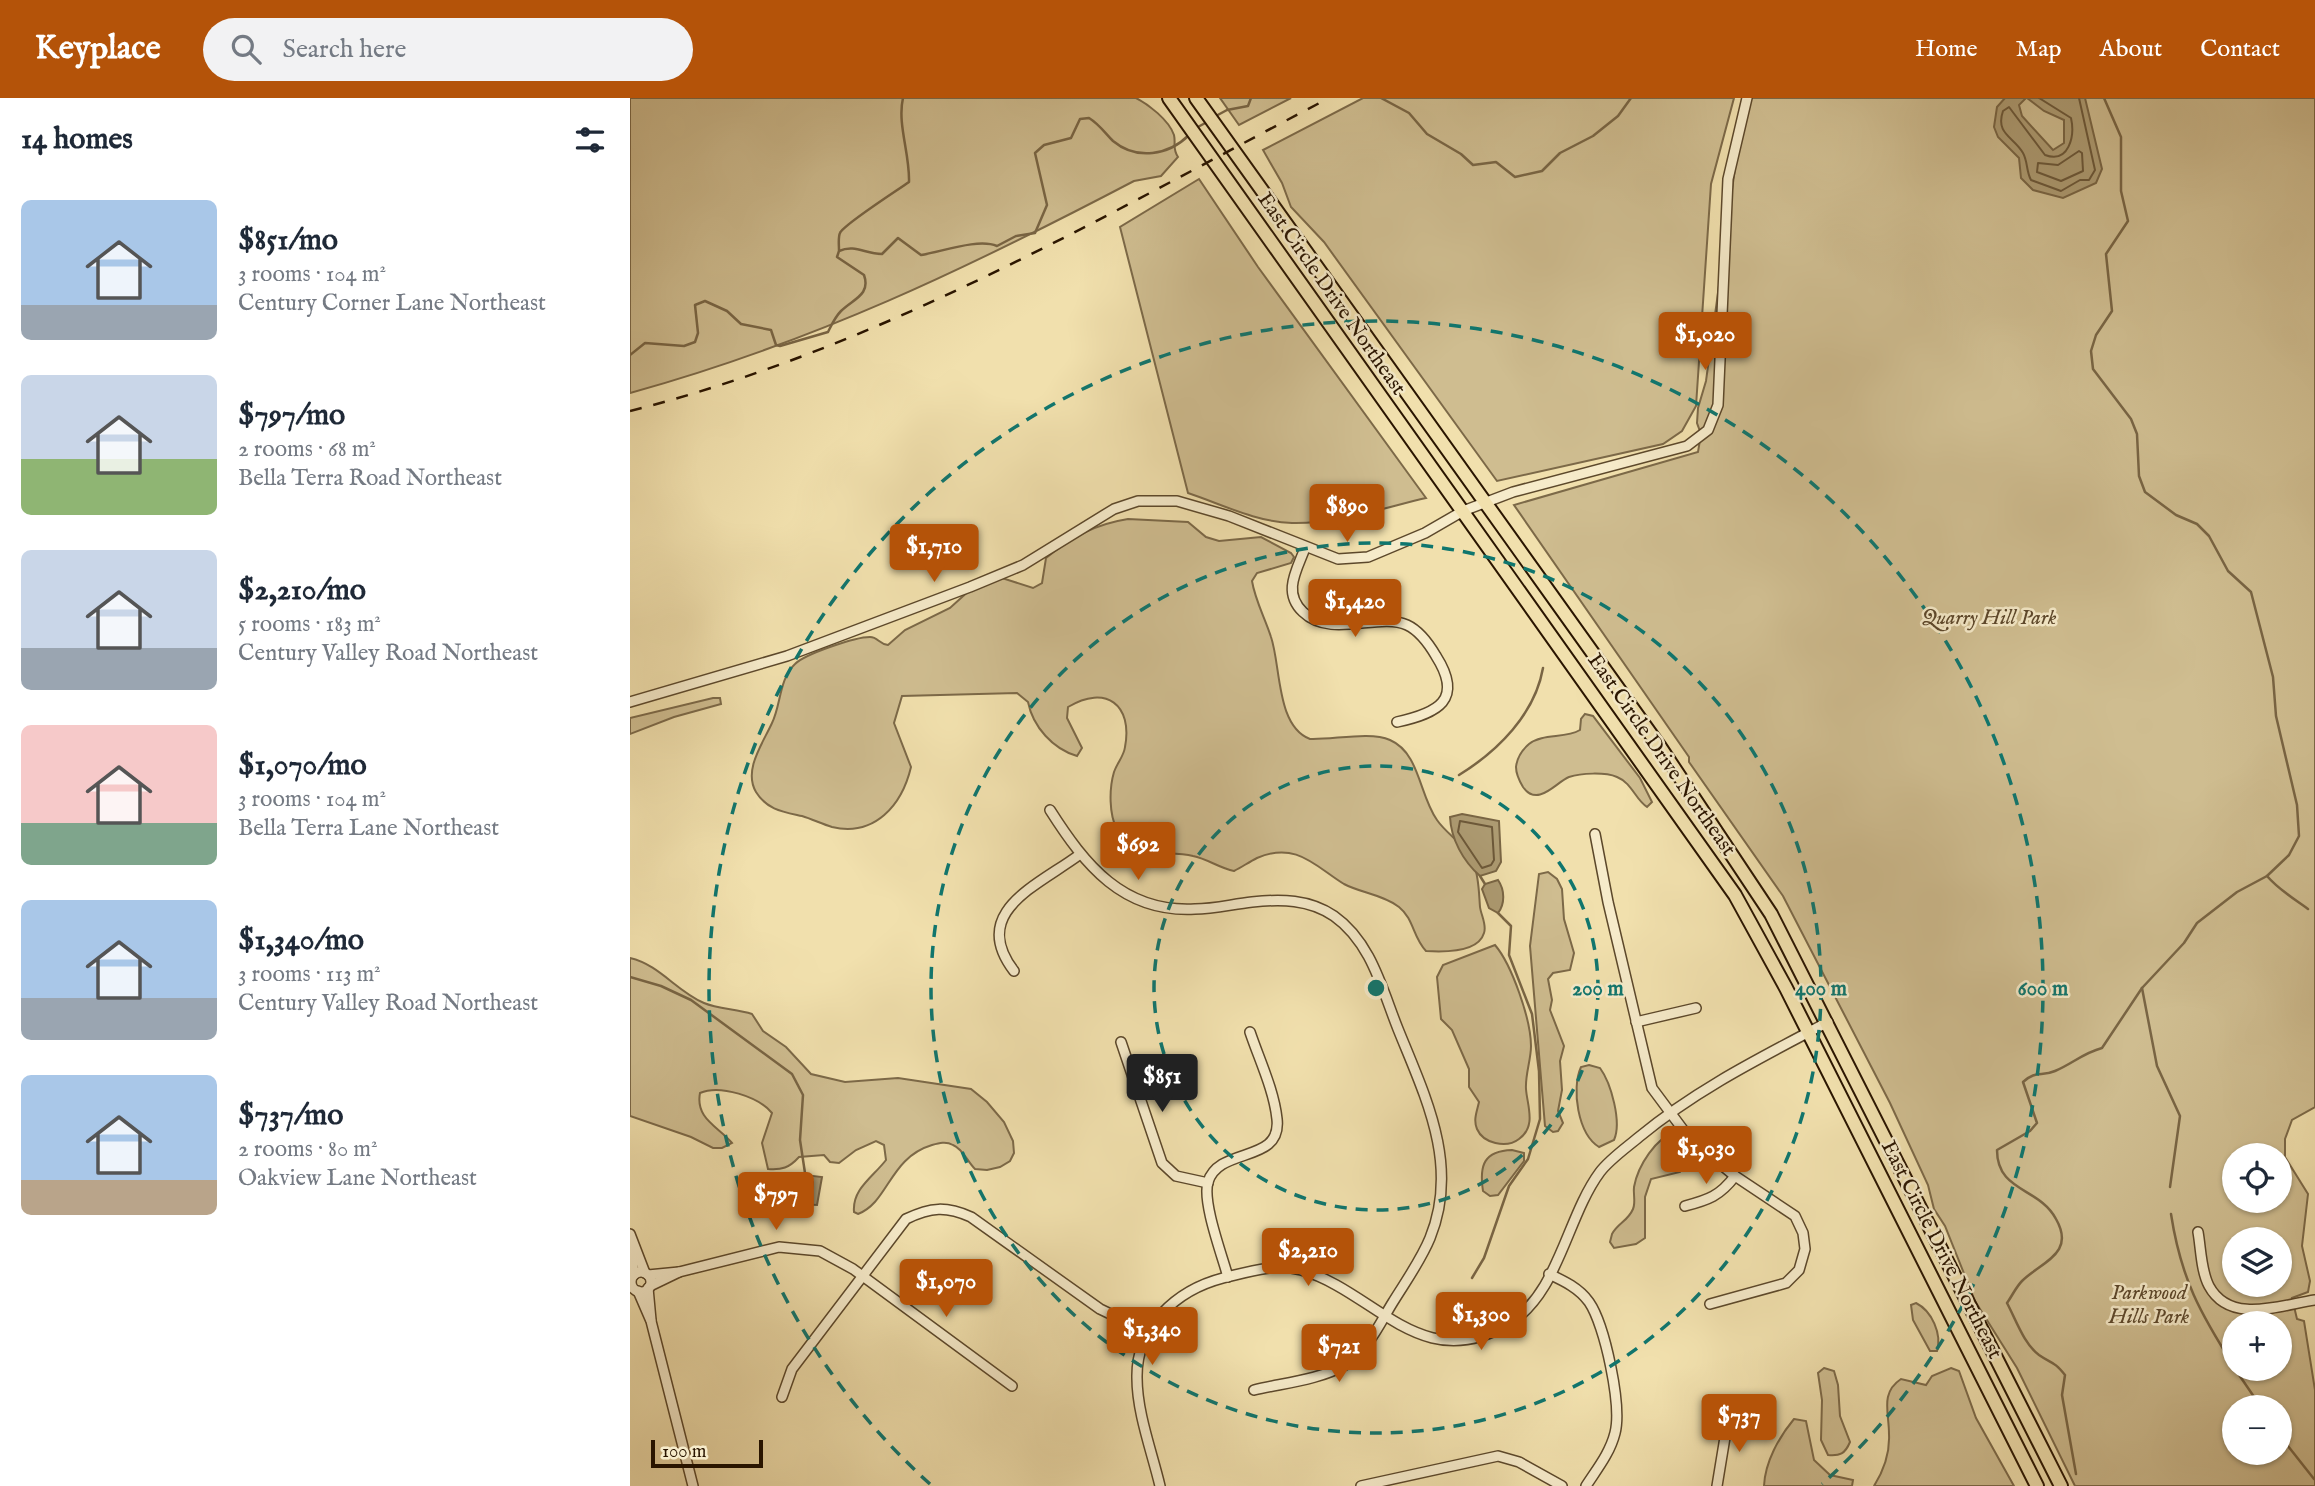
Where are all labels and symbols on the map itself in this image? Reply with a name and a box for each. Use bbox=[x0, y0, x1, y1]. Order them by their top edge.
street label: East Circle Drive Northeast bbox=[1251, 187, 1411, 401]
pin: $1,020 bbox=[1648, 313, 1762, 372]
pin: $890 bbox=[1306, 484, 1388, 544]
pin: $1,710 bbox=[877, 524, 991, 584]
pin: $1,420 bbox=[1298, 580, 1412, 639]
park label: Quarry Hill Park bbox=[1922, 605, 2057, 632]
street label: East Circle Drive Northeast bbox=[1581, 648, 1741, 862]
pin: $692 bbox=[1097, 822, 1179, 882]
centre of rings bbox=[1364, 976, 1388, 1000]
text: 200 m bbox=[1572, 976, 1624, 1003]
text: 400 m bbox=[1795, 976, 1848, 1003]
text: 600 m bbox=[2018, 976, 2069, 1003]
pin: $851 bbox=[1121, 1054, 1203, 1114]
pin: $1,030 bbox=[1649, 1126, 1763, 1186]
street label: East Circle Drive Northeast bbox=[1874, 1136, 2008, 1364]
pin: $797 bbox=[735, 1172, 817, 1232]
pin: $2,210 bbox=[1251, 1228, 1365, 1288]
pin: $1,070 bbox=[889, 1260, 1003, 1319]
park label: Parkwood Hills Park bbox=[2108, 1280, 2190, 1331]
pin: $1,300 bbox=[1424, 1292, 1538, 1352]
pin: $1,340 bbox=[1095, 1308, 1209, 1367]
pin: $721 bbox=[1298, 1324, 1380, 1384]
pin: $737 bbox=[1698, 1394, 1780, 1454]
scale bar bbox=[651, 1437, 763, 1469]

